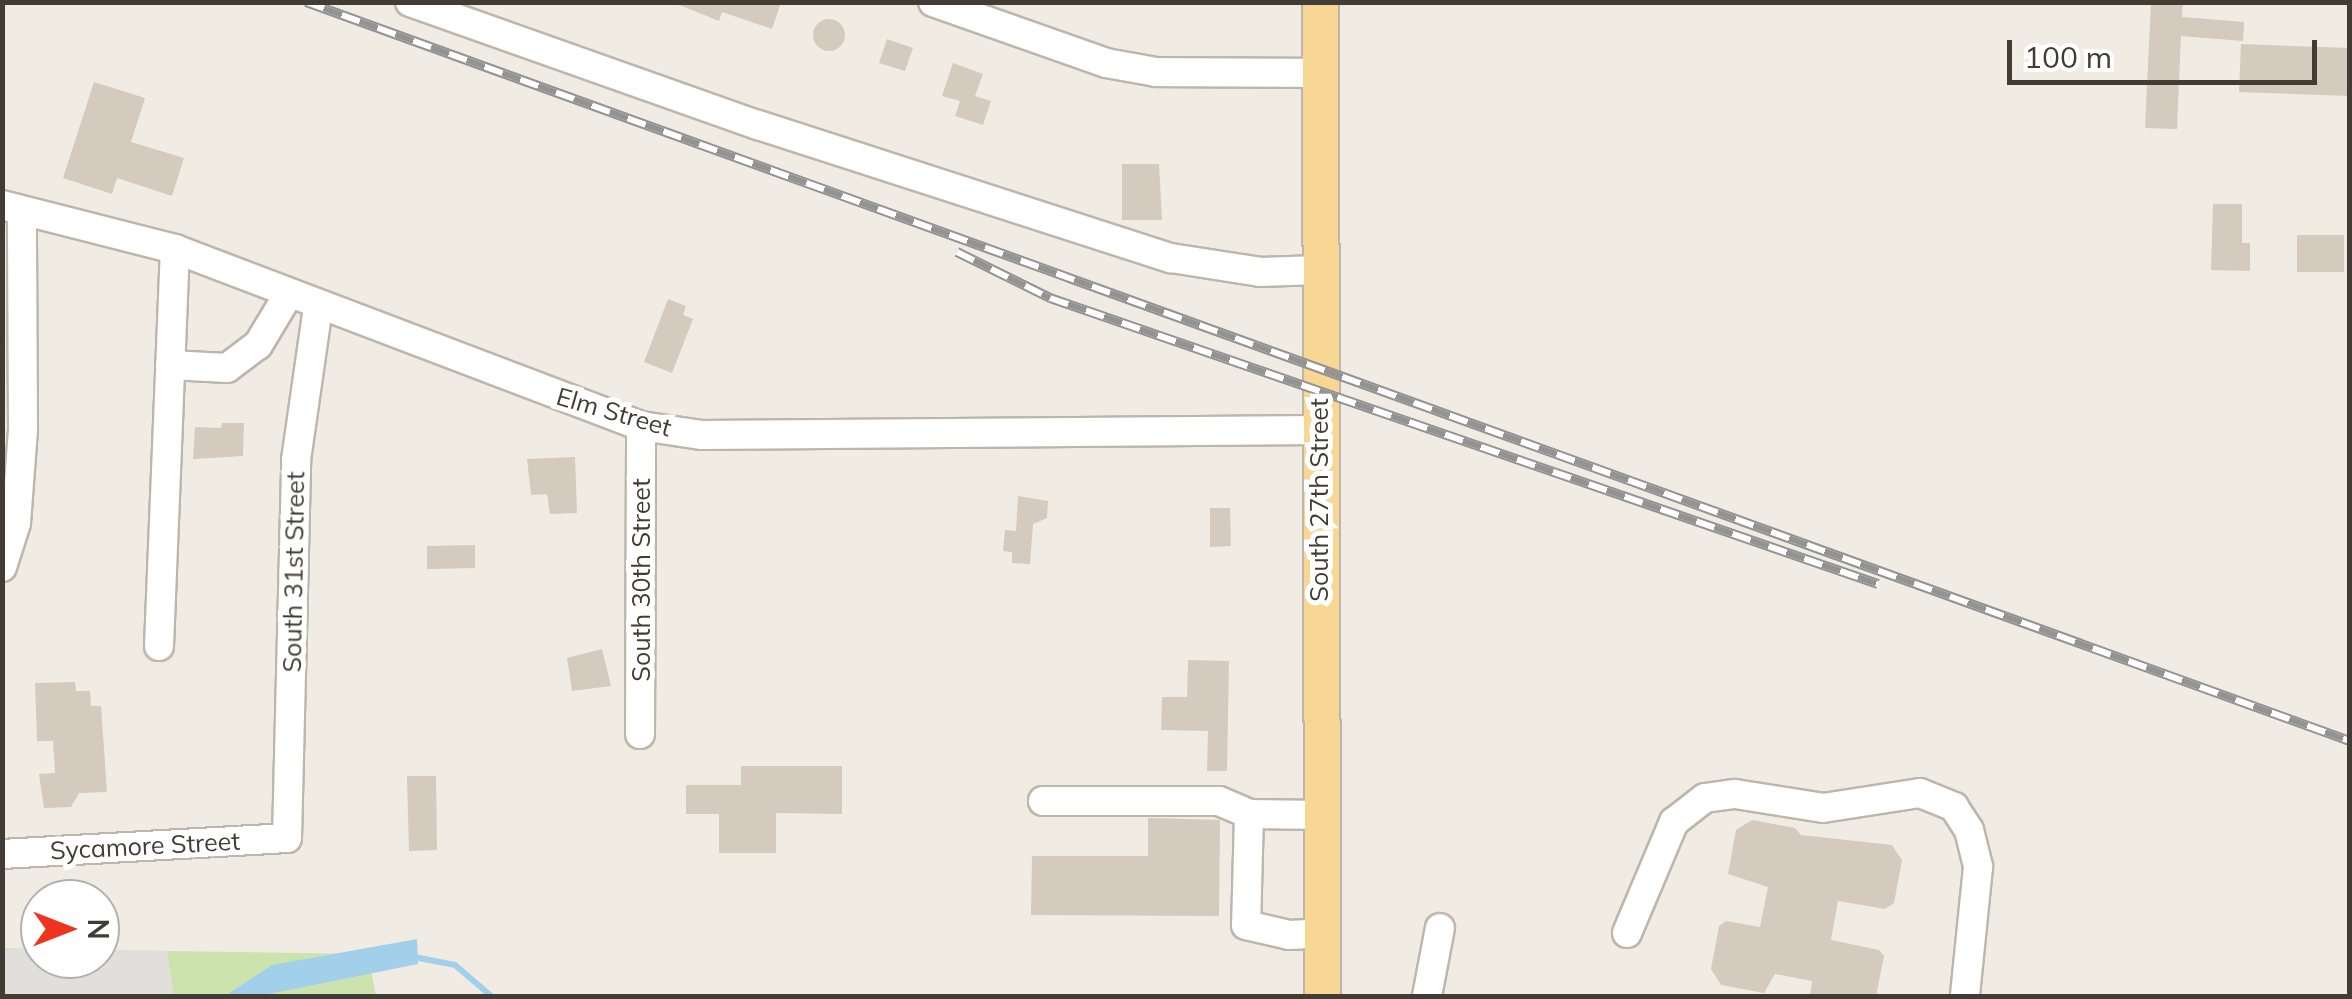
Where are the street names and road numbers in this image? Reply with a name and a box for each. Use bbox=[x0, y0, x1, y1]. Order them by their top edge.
street label: Elm Street bbox=[553, 381, 675, 443]
street label: South 27th Street bbox=[1304, 398, 1334, 602]
street label: South 31st Street bbox=[277, 471, 311, 673]
street label: South 30th Street bbox=[626, 478, 656, 682]
street label: Sycamore Street bbox=[49, 826, 241, 866]

